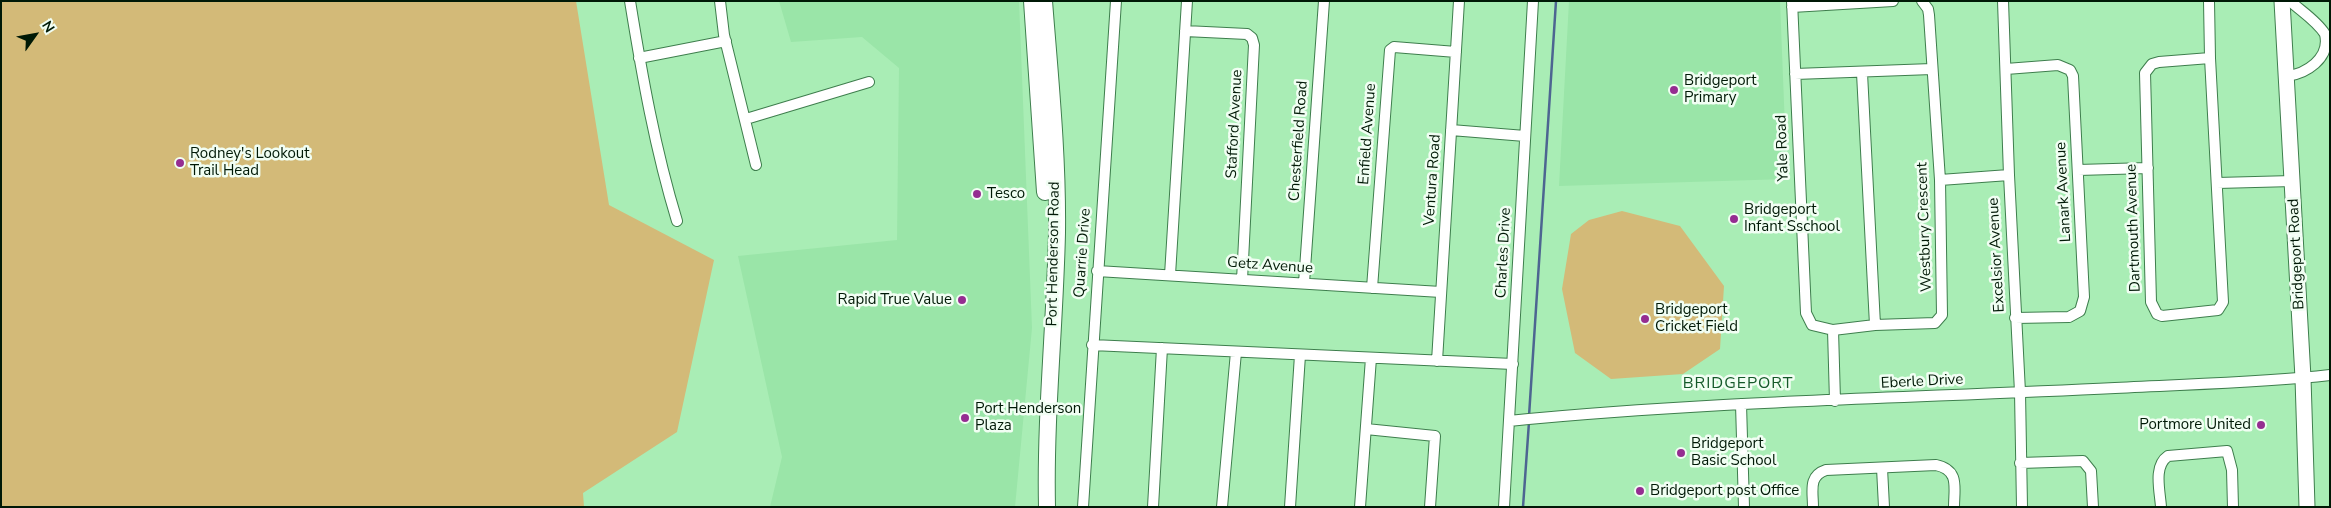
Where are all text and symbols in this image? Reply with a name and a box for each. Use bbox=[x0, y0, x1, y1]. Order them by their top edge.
north arrow bbox=[10, 10, 60, 60]
text: N bbox=[37, 17, 59, 36]
street label: Stafford Avenue bbox=[1223, 69, 1247, 179]
place label: Bridgeport Primary bbox=[1684, 72, 1757, 107]
street label: Chesterfield Road bbox=[1286, 80, 1312, 202]
street label: Enfield Avenue bbox=[1355, 83, 1381, 185]
marker: Bridgeport Primary bbox=[1668, 84, 1680, 96]
street label: Yale Road bbox=[1773, 114, 1793, 182]
street label: Ventura Road bbox=[1421, 134, 1445, 226]
street label: Lanark Avenue bbox=[2052, 141, 2076, 243]
place label: Rodney's Lookout Trail Head bbox=[190, 145, 310, 180]
marker: Rodney's Lookout Trail Head bbox=[174, 157, 186, 169]
street label: Westbury Crescent bbox=[1914, 162, 1936, 292]
street label: Dartmouth Avenue bbox=[2123, 164, 2145, 292]
street label: Port Henderson Road bbox=[1044, 181, 1064, 327]
place label: Tesco bbox=[987, 185, 1025, 203]
marker: Tesco bbox=[971, 188, 983, 200]
street label: Excelsior Avenue bbox=[1985, 197, 2009, 313]
street label: Bridgeport Road bbox=[2285, 198, 2309, 310]
place label: Bridgeport Infant Sschool bbox=[1744, 201, 1840, 236]
street label: Charles Drive bbox=[1493, 207, 1515, 299]
street label: Quarrie Drive bbox=[1071, 208, 1095, 298]
marker: Bridgeport Infant Sschool bbox=[1728, 213, 1740, 225]
street label: Getz Avenue bbox=[1226, 254, 1314, 278]
place label: Rapid True Value bbox=[837, 291, 952, 309]
marker: Rapid True Value bbox=[956, 294, 968, 306]
place label: Bridgeport Cricket Field bbox=[1655, 301, 1738, 336]
marker: Bridgeport Cricket Field bbox=[1639, 313, 1651, 325]
street label: Eberle Drive bbox=[1880, 371, 1964, 393]
district label: BRIDGEPORT bbox=[1681, 374, 1795, 394]
place label: Port Henderson Plaza bbox=[975, 400, 1081, 435]
marker: Port Henderson Plaza bbox=[959, 412, 971, 424]
place label: Portmore United bbox=[2139, 416, 2251, 434]
marker: Portmore United bbox=[2255, 419, 2267, 431]
place label: Bridgeport Basic School bbox=[1691, 435, 1776, 470]
marker: Bridgeport Basic School bbox=[1675, 447, 1687, 459]
place label: Bridgeport post Office bbox=[1650, 482, 1799, 500]
marker: Bridgeport post Office bbox=[1634, 485, 1646, 497]

